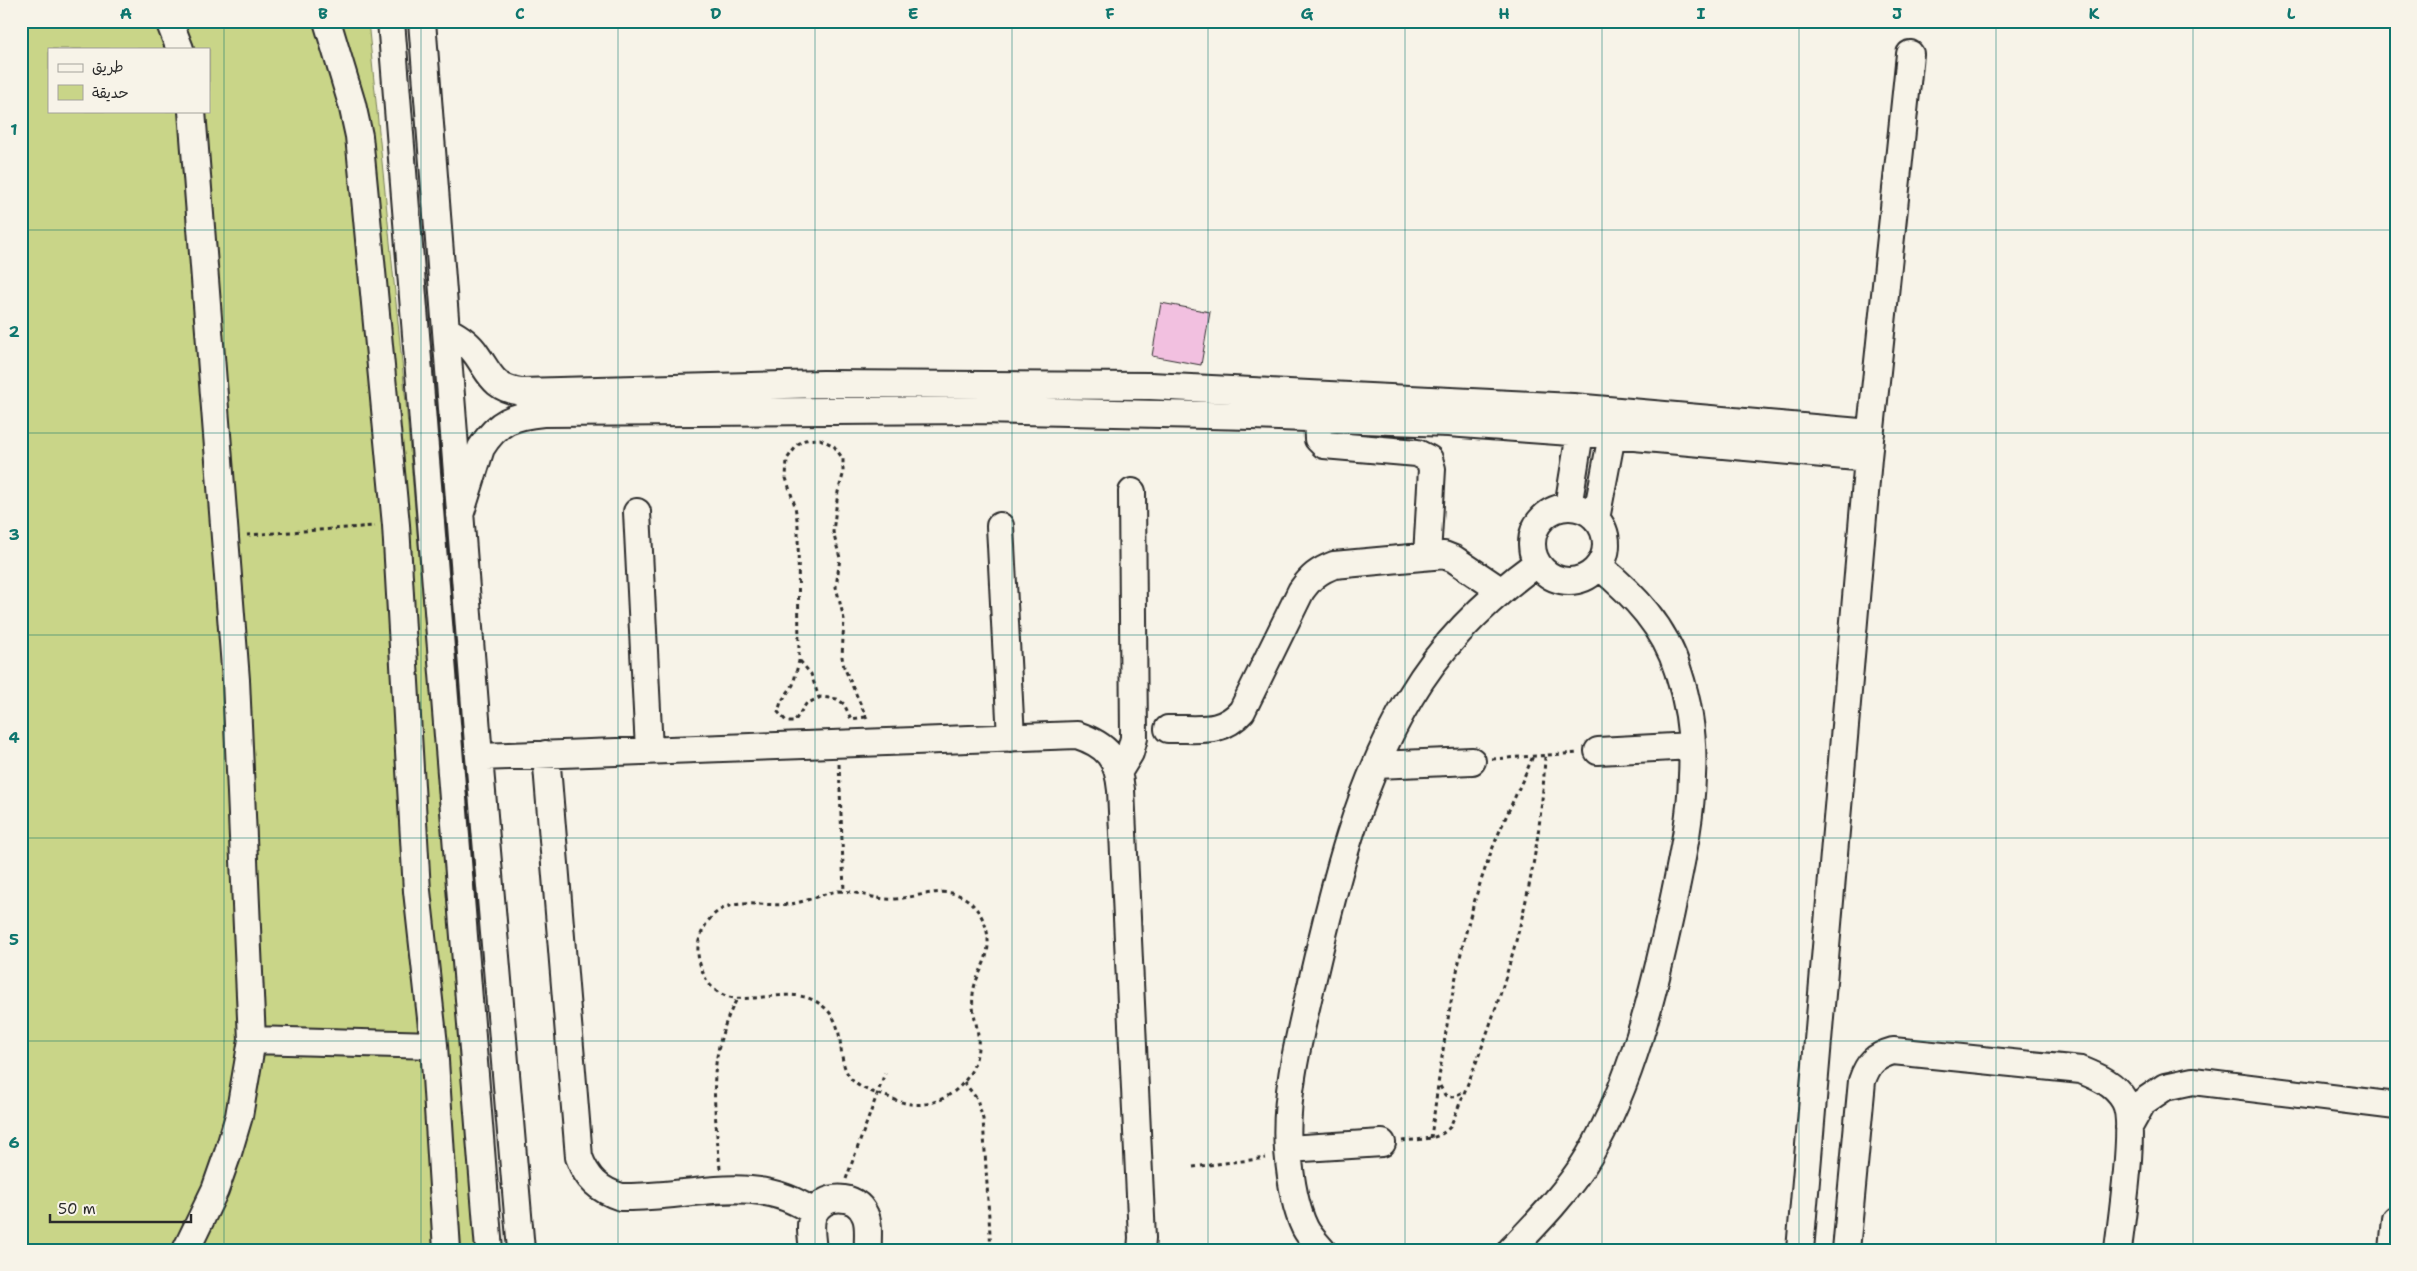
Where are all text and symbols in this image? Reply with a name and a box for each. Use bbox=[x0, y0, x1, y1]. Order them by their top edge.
text: A bbox=[120, 3, 132, 24]
text: B bbox=[318, 3, 328, 24]
text: C bbox=[515, 3, 525, 24]
text: D bbox=[710, 3, 722, 24]
text: E bbox=[908, 3, 918, 24]
text: F bbox=[1105, 3, 1115, 24]
text: G bbox=[1301, 3, 1314, 24]
text: H bbox=[1498, 3, 1510, 24]
text: I bbox=[1697, 3, 1706, 24]
text: J bbox=[1892, 3, 1902, 24]
text: K bbox=[2089, 3, 2100, 24]
text: L bbox=[2287, 3, 2296, 24]
legend bbox=[48, 48, 210, 112]
text: طريق bbox=[92, 57, 124, 77]
text: حديقة bbox=[92, 83, 129, 103]
text: 1 bbox=[10, 119, 18, 140]
text: 2 bbox=[8, 321, 20, 342]
text: 3 bbox=[8, 524, 20, 545]
text: 4 bbox=[8, 727, 20, 748]
text: 5 bbox=[9, 929, 19, 950]
text: 6 bbox=[8, 1132, 20, 1153]
scale bar bbox=[50, 1191, 191, 1223]
text: 50 m bbox=[58, 1199, 96, 1219]

